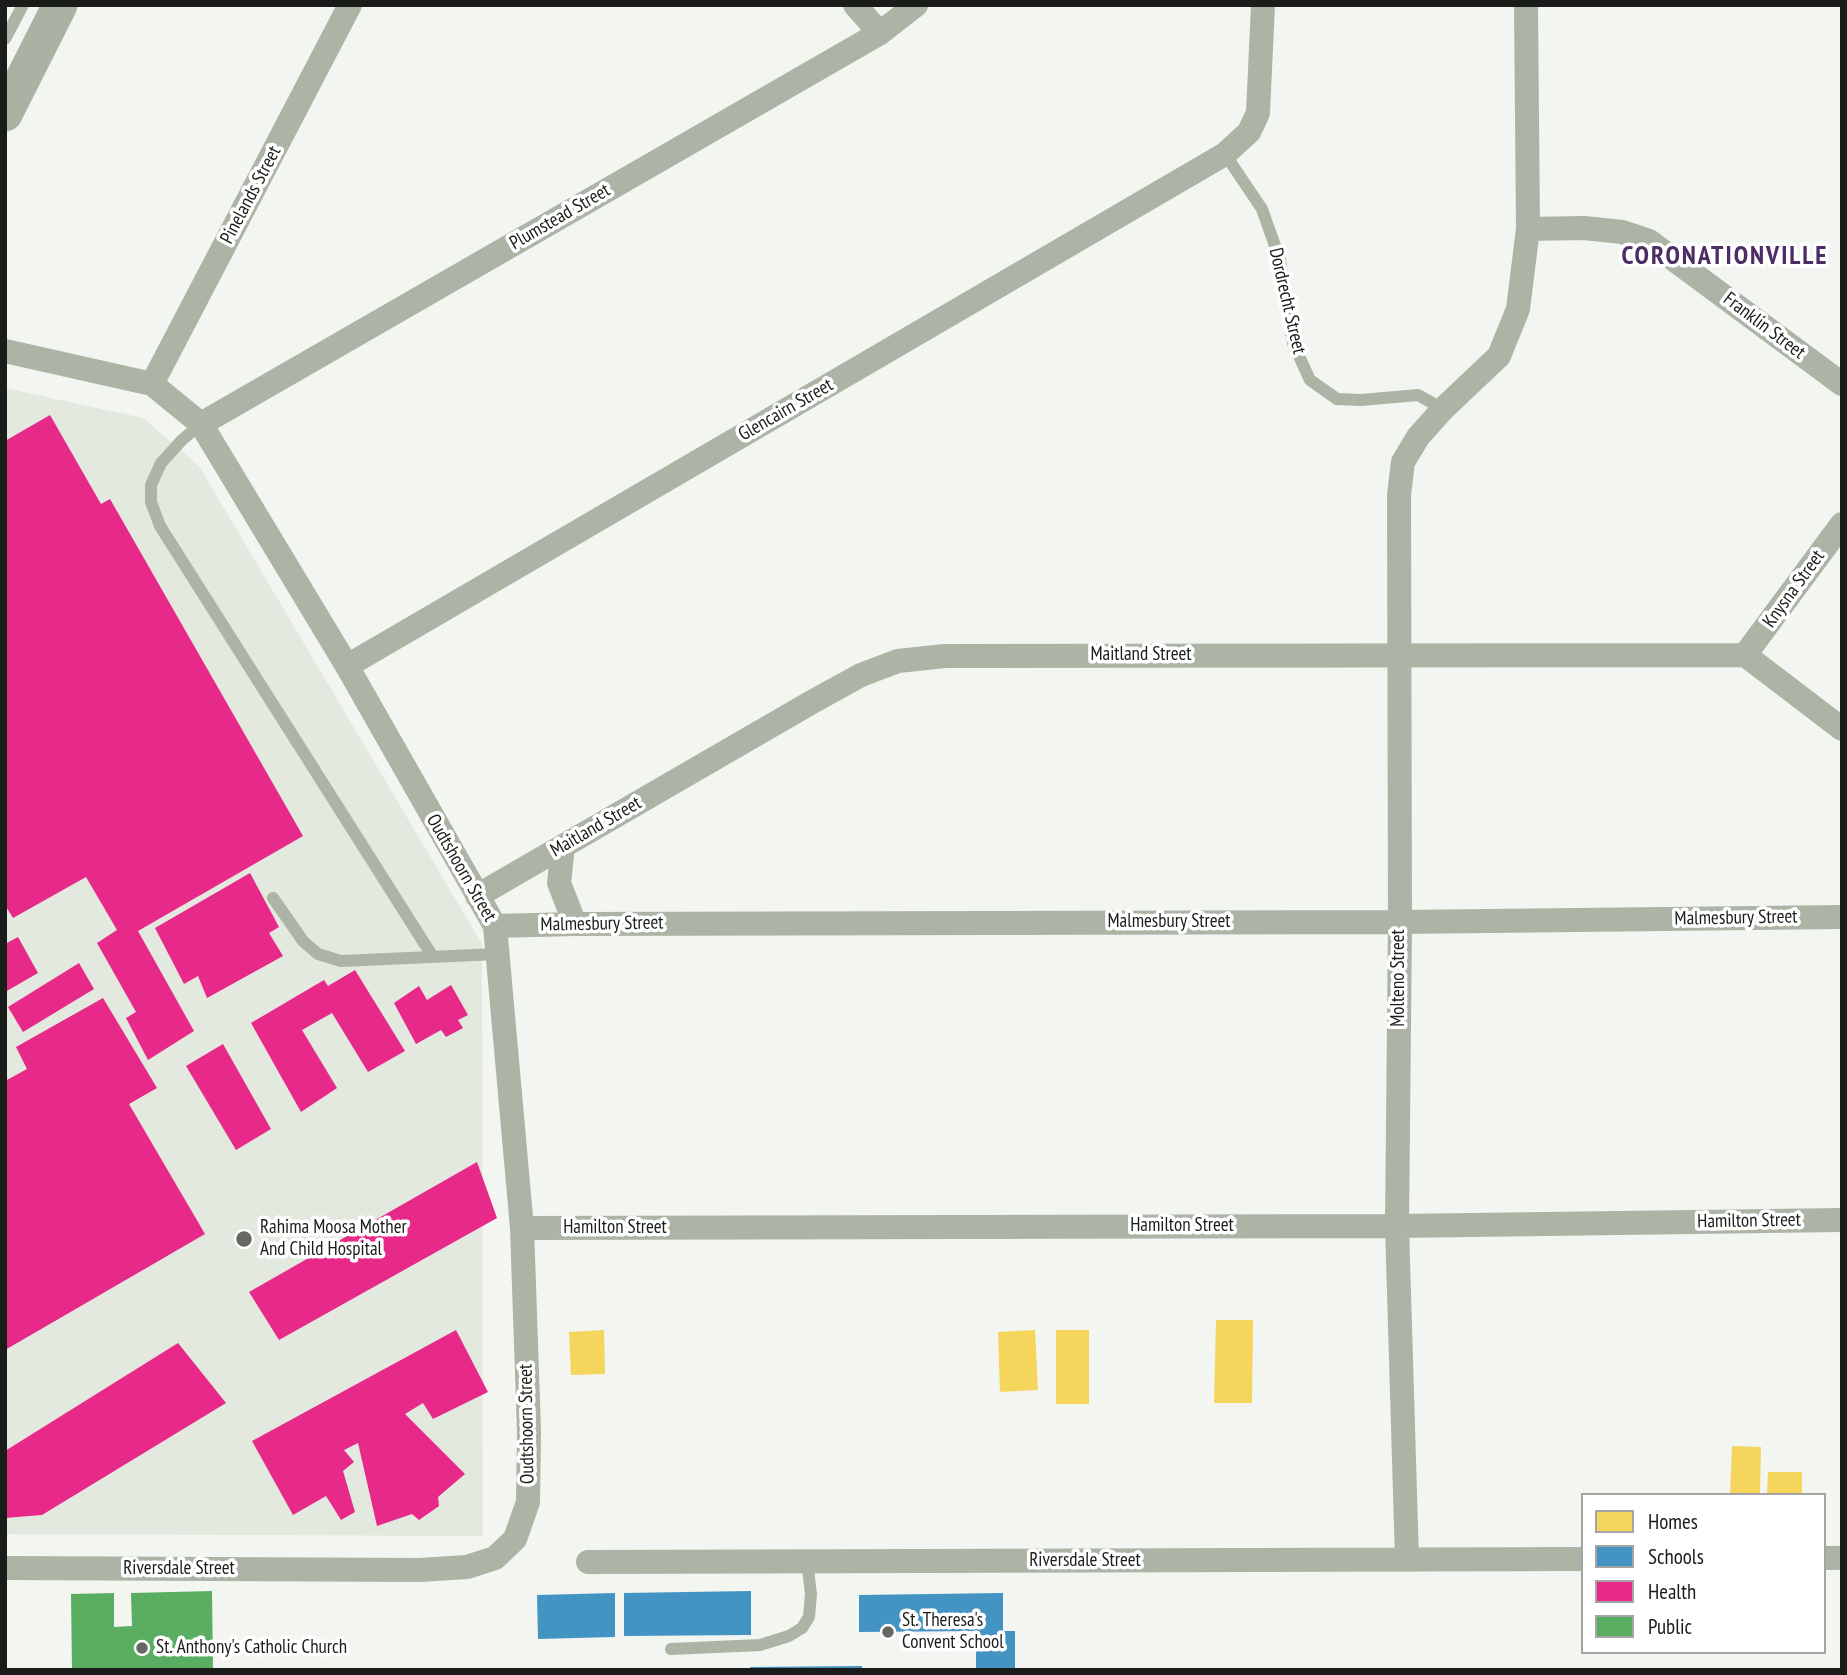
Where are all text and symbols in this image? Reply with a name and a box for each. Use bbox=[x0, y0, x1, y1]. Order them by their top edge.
street label: Pinelands Street bbox=[216, 142, 286, 248]
street label: Plumstead Street bbox=[506, 179, 614, 255]
district label: CORONATIONVILLE bbox=[1623, 241, 1827, 273]
street label: Dordrecht Street bbox=[1264, 246, 1310, 356]
street label: Franklin Street bbox=[1719, 288, 1809, 364]
street label: Glencairn Street bbox=[735, 374, 837, 446]
street label: Knysna Street bbox=[1758, 546, 1830, 632]
street label: Maitland Street bbox=[1090, 644, 1192, 666]
street label: Maitland Street bbox=[547, 792, 645, 862]
street label: Oudtshoorn Street bbox=[421, 810, 501, 926]
street label: Malmesbury Street bbox=[1674, 906, 1798, 930]
street label: Malmesbury Street bbox=[1108, 911, 1230, 933]
street label: Malmesbury Street bbox=[540, 912, 664, 936]
street label: Molteno Street bbox=[1388, 929, 1410, 1027]
street label: Hamilton Street bbox=[1697, 1209, 1801, 1233]
street label: Hamilton Street bbox=[1130, 1215, 1234, 1237]
place label: Rahima Moosa Mother And Child Hospital bbox=[260, 1217, 407, 1261]
street label: Hamilton Street bbox=[563, 1217, 667, 1239]
marker: Rahima Moosa Mother And Child Hospital bbox=[234, 1229, 254, 1249]
street label: Oudtshoorn Street bbox=[515, 1364, 539, 1484]
legend bbox=[1581, 1493, 1826, 1654]
text: Homes bbox=[1648, 1508, 1698, 1535]
text: Schools bbox=[1648, 1543, 1704, 1570]
street label: Riversdale Street bbox=[1029, 1550, 1141, 1572]
street label: Riversdale Street bbox=[123, 1558, 235, 1580]
text: Health bbox=[1648, 1578, 1696, 1605]
place label: St. Theresa's Convent School bbox=[902, 1610, 1004, 1654]
text: Public bbox=[1648, 1613, 1692, 1640]
marker: St. Theresa's Convent School bbox=[880, 1624, 896, 1640]
place label: St. Anthony's Catholic Church bbox=[156, 1637, 347, 1659]
marker: St. Anthony's Catholic Church bbox=[134, 1640, 150, 1656]

